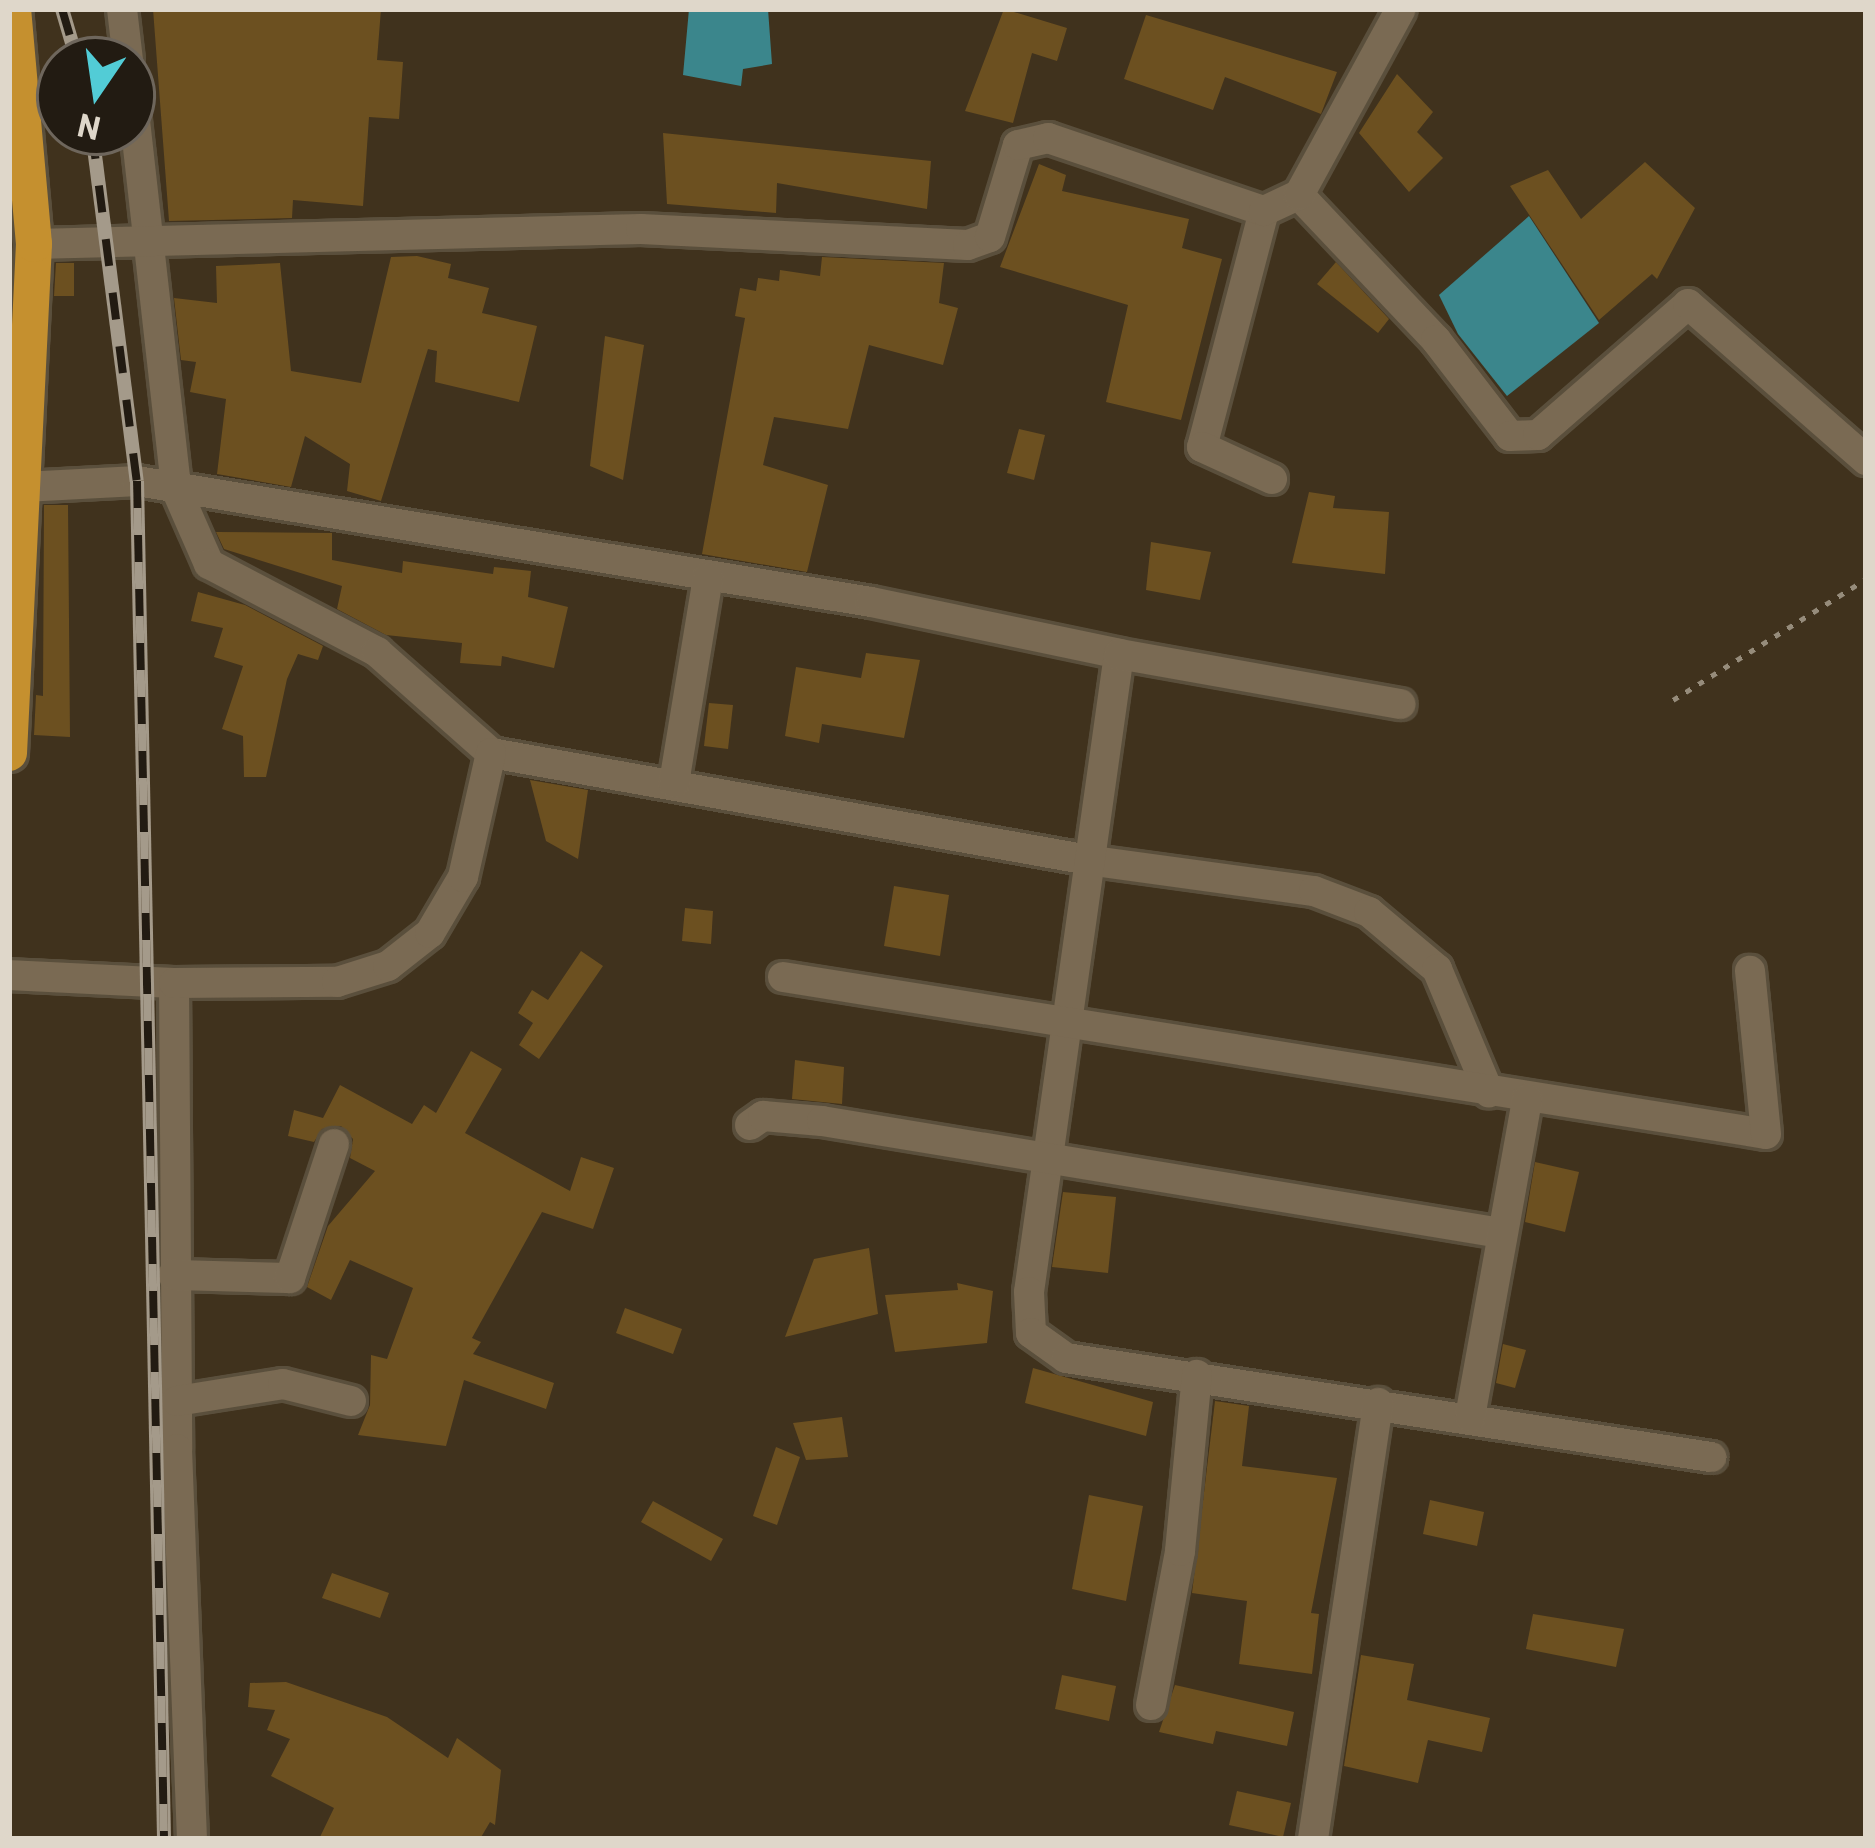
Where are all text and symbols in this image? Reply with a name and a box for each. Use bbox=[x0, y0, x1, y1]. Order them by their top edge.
north arrow bbox=[36, 36, 156, 156]
text: N bbox=[73, 106, 104, 150]

